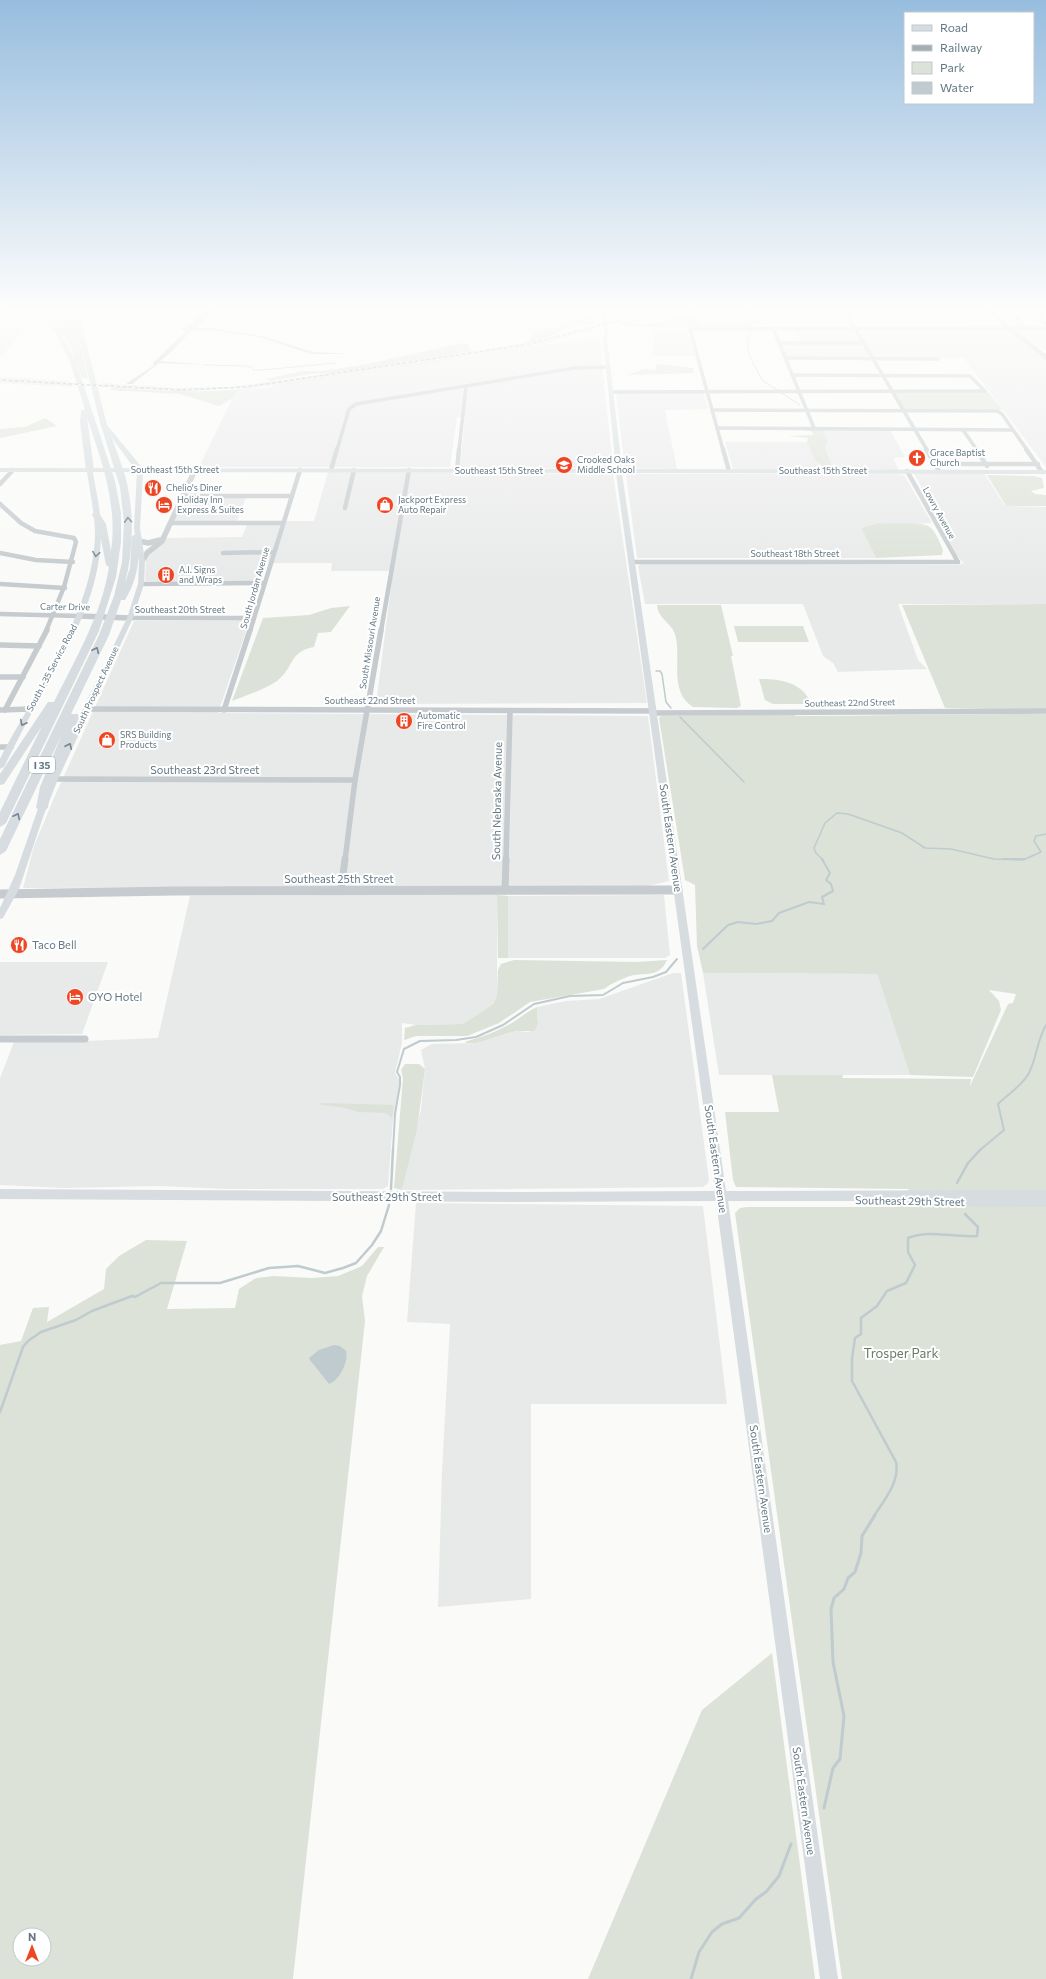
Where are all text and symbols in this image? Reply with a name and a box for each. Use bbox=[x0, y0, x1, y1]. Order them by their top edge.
legend bbox=[904, 12, 1034, 104]
text: Road bbox=[940, 20, 968, 34]
text: Railway bbox=[940, 40, 982, 54]
text: Park bbox=[940, 60, 966, 74]
text: Water bbox=[940, 80, 974, 94]
place label: Grace Baptist Church bbox=[930, 447, 986, 468]
church icon: Grace Baptist Church bbox=[907, 448, 927, 468]
place label: Crooked Oaks Middle School bbox=[577, 454, 635, 475]
school or university icon: Crooked Oaks Middle School bbox=[554, 455, 574, 475]
street label: Southeast 15th Street bbox=[131, 464, 220, 475]
street label: Southeast 15th Street bbox=[455, 465, 544, 476]
street label: Southeast 15th Street bbox=[779, 465, 868, 476]
restaurant icon: Chelio's Diner bbox=[143, 478, 163, 498]
place label: Chelio's Diner bbox=[166, 482, 223, 493]
street label: Lowry Avenue bbox=[921, 485, 958, 541]
place label: Holiday Inn Express & Suites bbox=[177, 494, 244, 515]
place label: Jackport Express Auto Repair bbox=[398, 494, 466, 515]
hotel icon: Holiday Inn Express & Suites bbox=[154, 495, 174, 515]
shop icon: Jackport Express Auto Repair bbox=[375, 495, 395, 515]
one-way arrow bbox=[123, 517, 132, 523]
street label: South Jordan Avenue bbox=[238, 546, 272, 630]
street label: Southeast 18th Street bbox=[751, 548, 840, 559]
one-way arrow bbox=[92, 551, 101, 557]
place label: A.I. Signs and Wraps bbox=[179, 564, 222, 585]
building icon: A.I. Signs and Wraps bbox=[156, 565, 176, 585]
street label: South Missouri Avenue bbox=[357, 596, 382, 690]
street label: Carter Drive bbox=[40, 601, 90, 612]
street label: Southeast 20th Street bbox=[135, 604, 225, 615]
street label: South I-35 Service Road bbox=[24, 622, 79, 713]
street label: South Prospect Avenue bbox=[71, 644, 121, 735]
one-way arrow bbox=[91, 647, 99, 655]
street label: Southeast 22nd Street bbox=[325, 695, 416, 706]
street label: Southeast 22nd Street bbox=[804, 696, 896, 709]
place label: Automatic Fire Control bbox=[417, 710, 466, 731]
building icon: Automatic Fire Control bbox=[394, 711, 414, 731]
one-way arrow bbox=[20, 719, 27, 727]
place label: SRS Building Products bbox=[120, 729, 171, 750]
shop icon: SRS Building Products bbox=[97, 730, 117, 750]
street label: South Nebraska Avenue bbox=[489, 742, 504, 860]
one-way arrow bbox=[64, 743, 72, 751]
road number: I 35 bbox=[29, 757, 55, 773]
street label: Southeast 23rd Street bbox=[150, 763, 260, 776]
street label: South Eastern Avenue bbox=[657, 783, 686, 893]
one-way arrow bbox=[12, 813, 20, 820]
street label: Southeast 25th Street bbox=[284, 872, 394, 885]
restaurant icon: Taco Bell bbox=[9, 935, 29, 955]
place label: Taco Bell bbox=[32, 938, 76, 951]
hotel icon: OYO Hotel bbox=[65, 987, 85, 1007]
place label: OYO Hotel bbox=[88, 990, 142, 1003]
street label: South Eastern Avenue bbox=[702, 1104, 731, 1214]
street label: Southeast 29th Street bbox=[332, 1190, 442, 1203]
street label: Southeast 29th Street bbox=[855, 1193, 966, 1208]
park label: Trosper Park bbox=[863, 1345, 939, 1361]
street label: South Eastern Avenue bbox=[747, 1424, 776, 1534]
street label: South Eastern Avenue bbox=[790, 1746, 819, 1856]
north arrow bbox=[12, 1927, 52, 1967]
text: N bbox=[28, 1930, 36, 1943]

